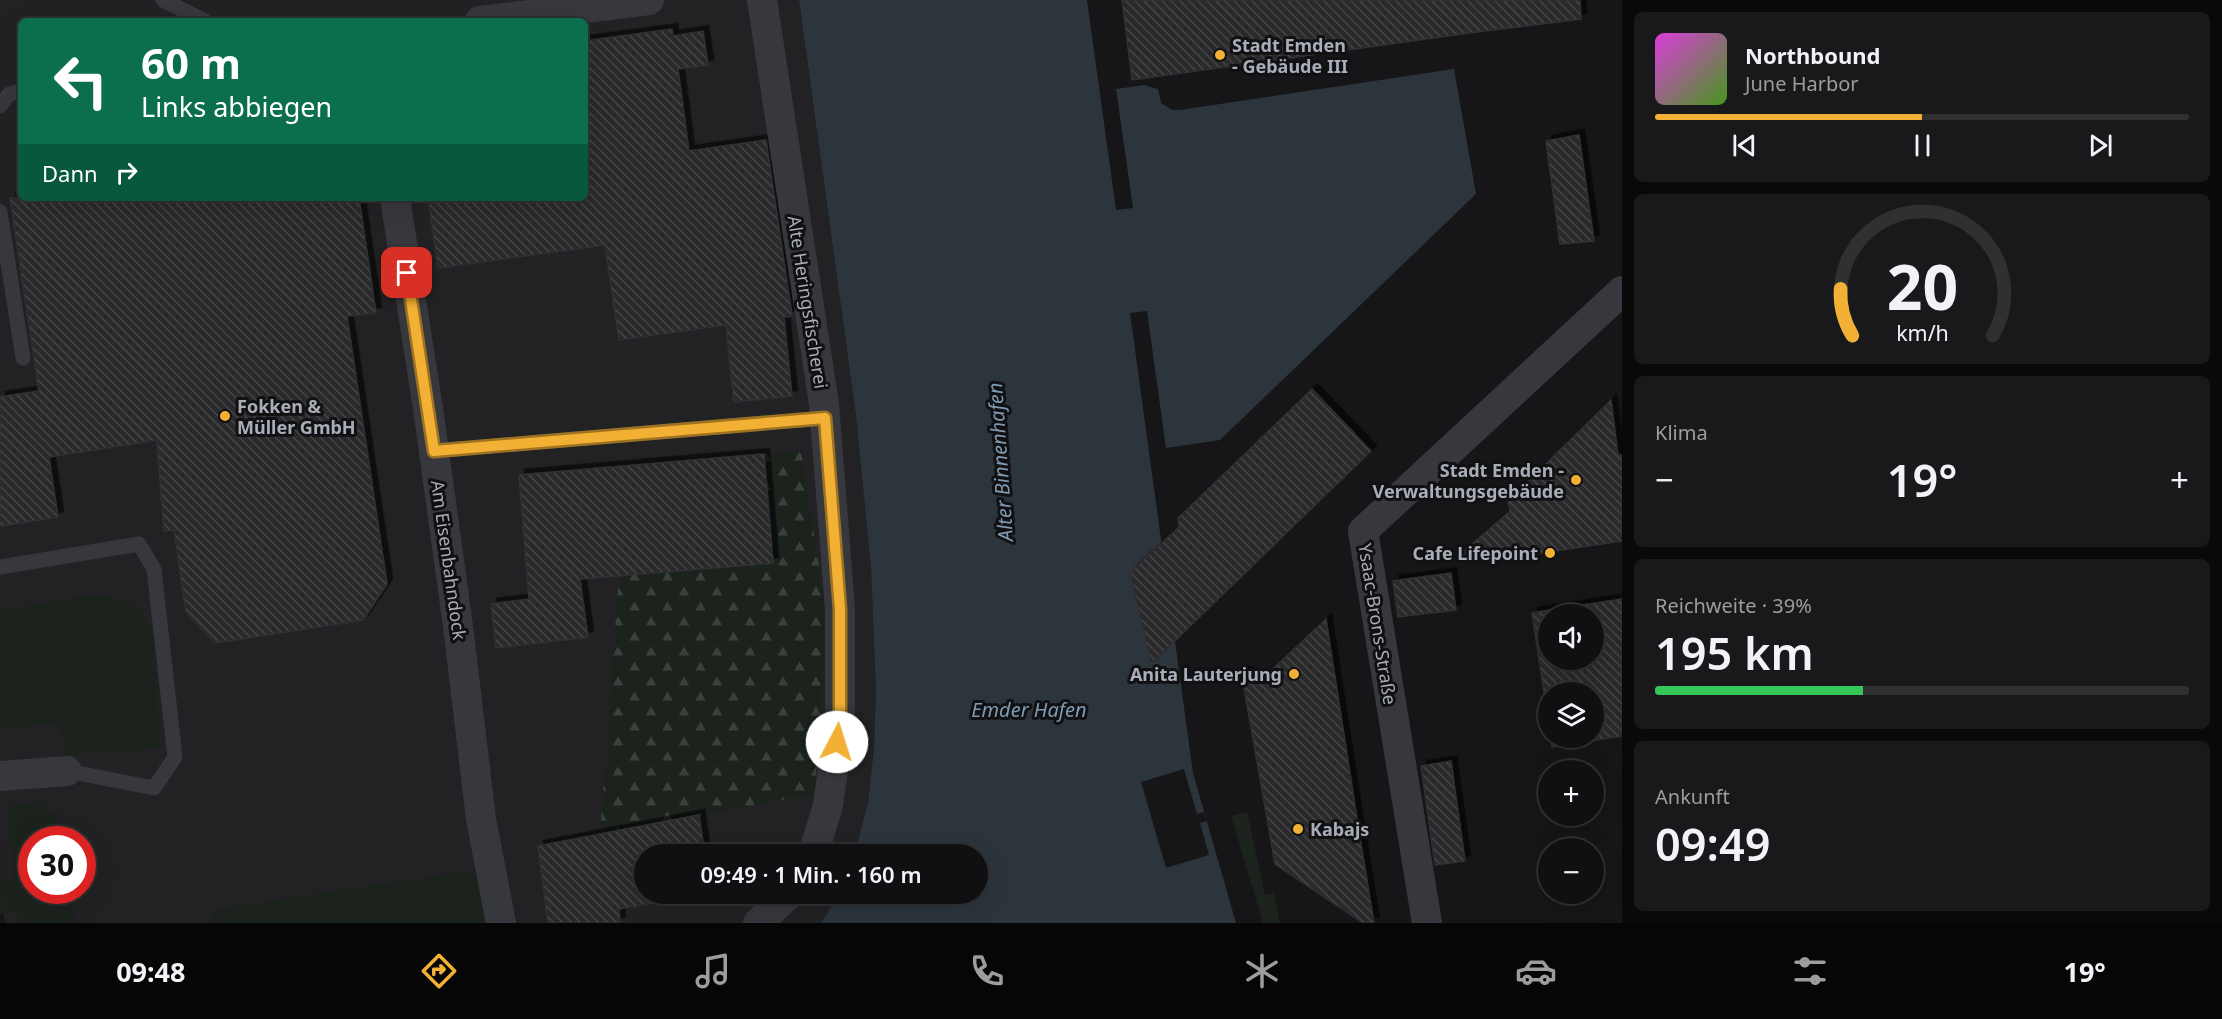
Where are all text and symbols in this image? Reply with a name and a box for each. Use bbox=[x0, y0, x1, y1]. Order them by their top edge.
place label: Stadt Emden - Gebäude III bbox=[1232, 33, 1348, 78]
text: 60 m bbox=[141, 34, 241, 91]
text: Northbound bbox=[1745, 40, 1880, 70]
icon: left bbox=[42, 42, 120, 120]
marker: Stadt Emden - Gebäude III bbox=[1213, 48, 1227, 62]
text: June Harbor bbox=[1745, 70, 1859, 97]
text: Links abbiegen bbox=[141, 88, 332, 125]
icon: previous bbox=[1728, 129, 1761, 162]
icon: pause bbox=[1906, 129, 1939, 162]
icon: next bbox=[2084, 129, 2117, 162]
icon: right bbox=[110, 156, 143, 189]
text: Dann bbox=[42, 158, 98, 188]
street label: Alte Heringsfischerei bbox=[782, 214, 834, 390]
text: 20 bbox=[1886, 243, 1958, 328]
pin bbox=[381, 247, 432, 298]
icon: arrive bbox=[390, 256, 423, 289]
text: km/h bbox=[1896, 319, 1948, 348]
water label: Alter Binnenhafen bbox=[981, 382, 1019, 544]
place label: Fokken & Müller GmbH bbox=[237, 394, 356, 439]
marker: Fokken & Müller GmbH bbox=[218, 409, 232, 423]
text: Klima bbox=[1655, 419, 1708, 446]
text: 19° bbox=[1887, 449, 1957, 510]
text: − bbox=[1655, 457, 1674, 502]
text: + bbox=[2170, 457, 2189, 502]
place label: Stadt Emden - Verwaltungsgebäude bbox=[1373, 458, 1564, 503]
marker: Stadt Emden - Verwaltungsgebäude bbox=[1569, 473, 1583, 487]
street label: Am Eisenbahndock bbox=[426, 479, 472, 642]
place label: Cafe Lifepoint bbox=[1413, 541, 1538, 565]
street label: Ysaac-Brons-Straße bbox=[1353, 542, 1403, 706]
marker: Cafe Lifepoint bbox=[1543, 546, 1557, 560]
text: Reichweite · 39% bbox=[1655, 592, 1812, 619]
map controls bbox=[1538, 604, 1604, 904]
button: sound bbox=[1538, 604, 1604, 670]
text: 195 km bbox=[1655, 622, 1814, 683]
place label: Anita Lauterjung bbox=[1130, 662, 1282, 686]
marker: Anita Lauterjung bbox=[1287, 667, 1301, 681]
button: layers bbox=[1538, 682, 1604, 748]
water label: Emder Hafen bbox=[971, 696, 1087, 723]
position arrow bbox=[805, 710, 869, 774]
button: + bbox=[1538, 760, 1604, 826]
text: Ankunft bbox=[1655, 783, 1730, 810]
text: 09:49 bbox=[1655, 813, 1770, 874]
place label: Kabajs bbox=[1310, 817, 1369, 841]
marker: Kabajs bbox=[1291, 822, 1305, 836]
speed limit sign: 30 bbox=[18, 826, 96, 904]
button: − bbox=[1538, 838, 1604, 904]
text: 09:49 · 1 Min. · 160 m bbox=[700, 859, 922, 889]
icon: directions bbox=[418, 950, 460, 992]
icon: music bbox=[692, 950, 734, 992]
icon: phone bbox=[966, 950, 1008, 992]
icon: climate bbox=[1241, 950, 1283, 992]
icon: car bbox=[1515, 950, 1557, 992]
icon: filters bbox=[1789, 950, 1831, 992]
text: 09:48 bbox=[116, 953, 186, 990]
text: 19° bbox=[2063, 953, 2106, 990]

